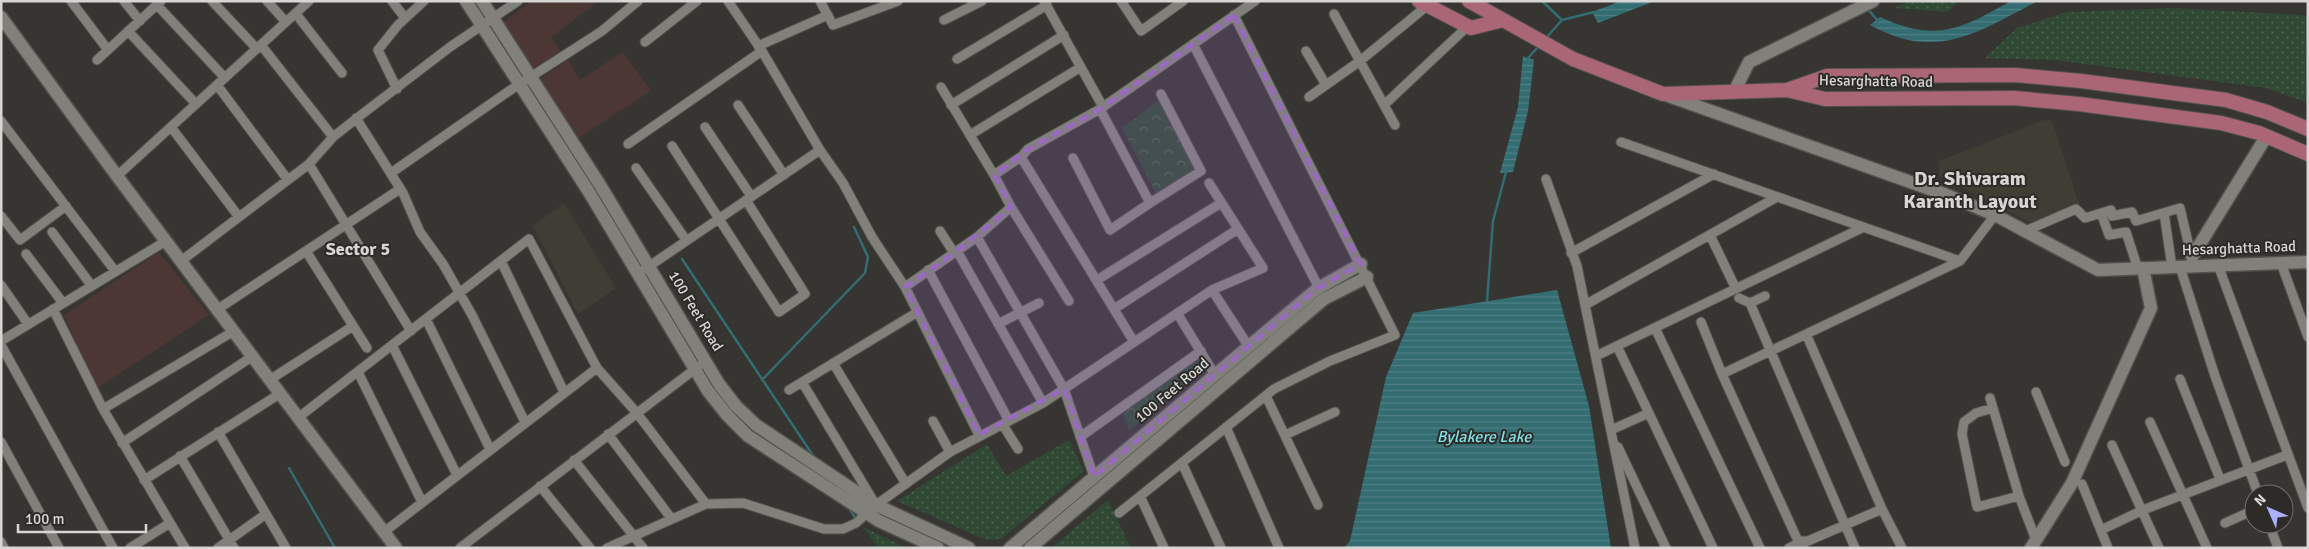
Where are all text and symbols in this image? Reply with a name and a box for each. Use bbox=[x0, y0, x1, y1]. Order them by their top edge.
street label: Hesarghatta Road bbox=[1819, 71, 1933, 91]
district label: Dr. Shivaram Karanth Layout bbox=[1903, 166, 2037, 214]
street label: Hesarghatta Road bbox=[2182, 237, 2296, 259]
district label: Sector 5 bbox=[326, 238, 390, 260]
street label: 100 Feet Road bbox=[665, 268, 727, 355]
street label: 100 Feet Road bbox=[1131, 354, 1213, 426]
water label: Bylakere Lake bbox=[1437, 427, 1532, 447]
north arrow bbox=[2244, 484, 2294, 534]
text: N bbox=[2251, 491, 2270, 510]
scale bar bbox=[18, 502, 145, 534]
text: 100 m bbox=[25, 510, 65, 528]

